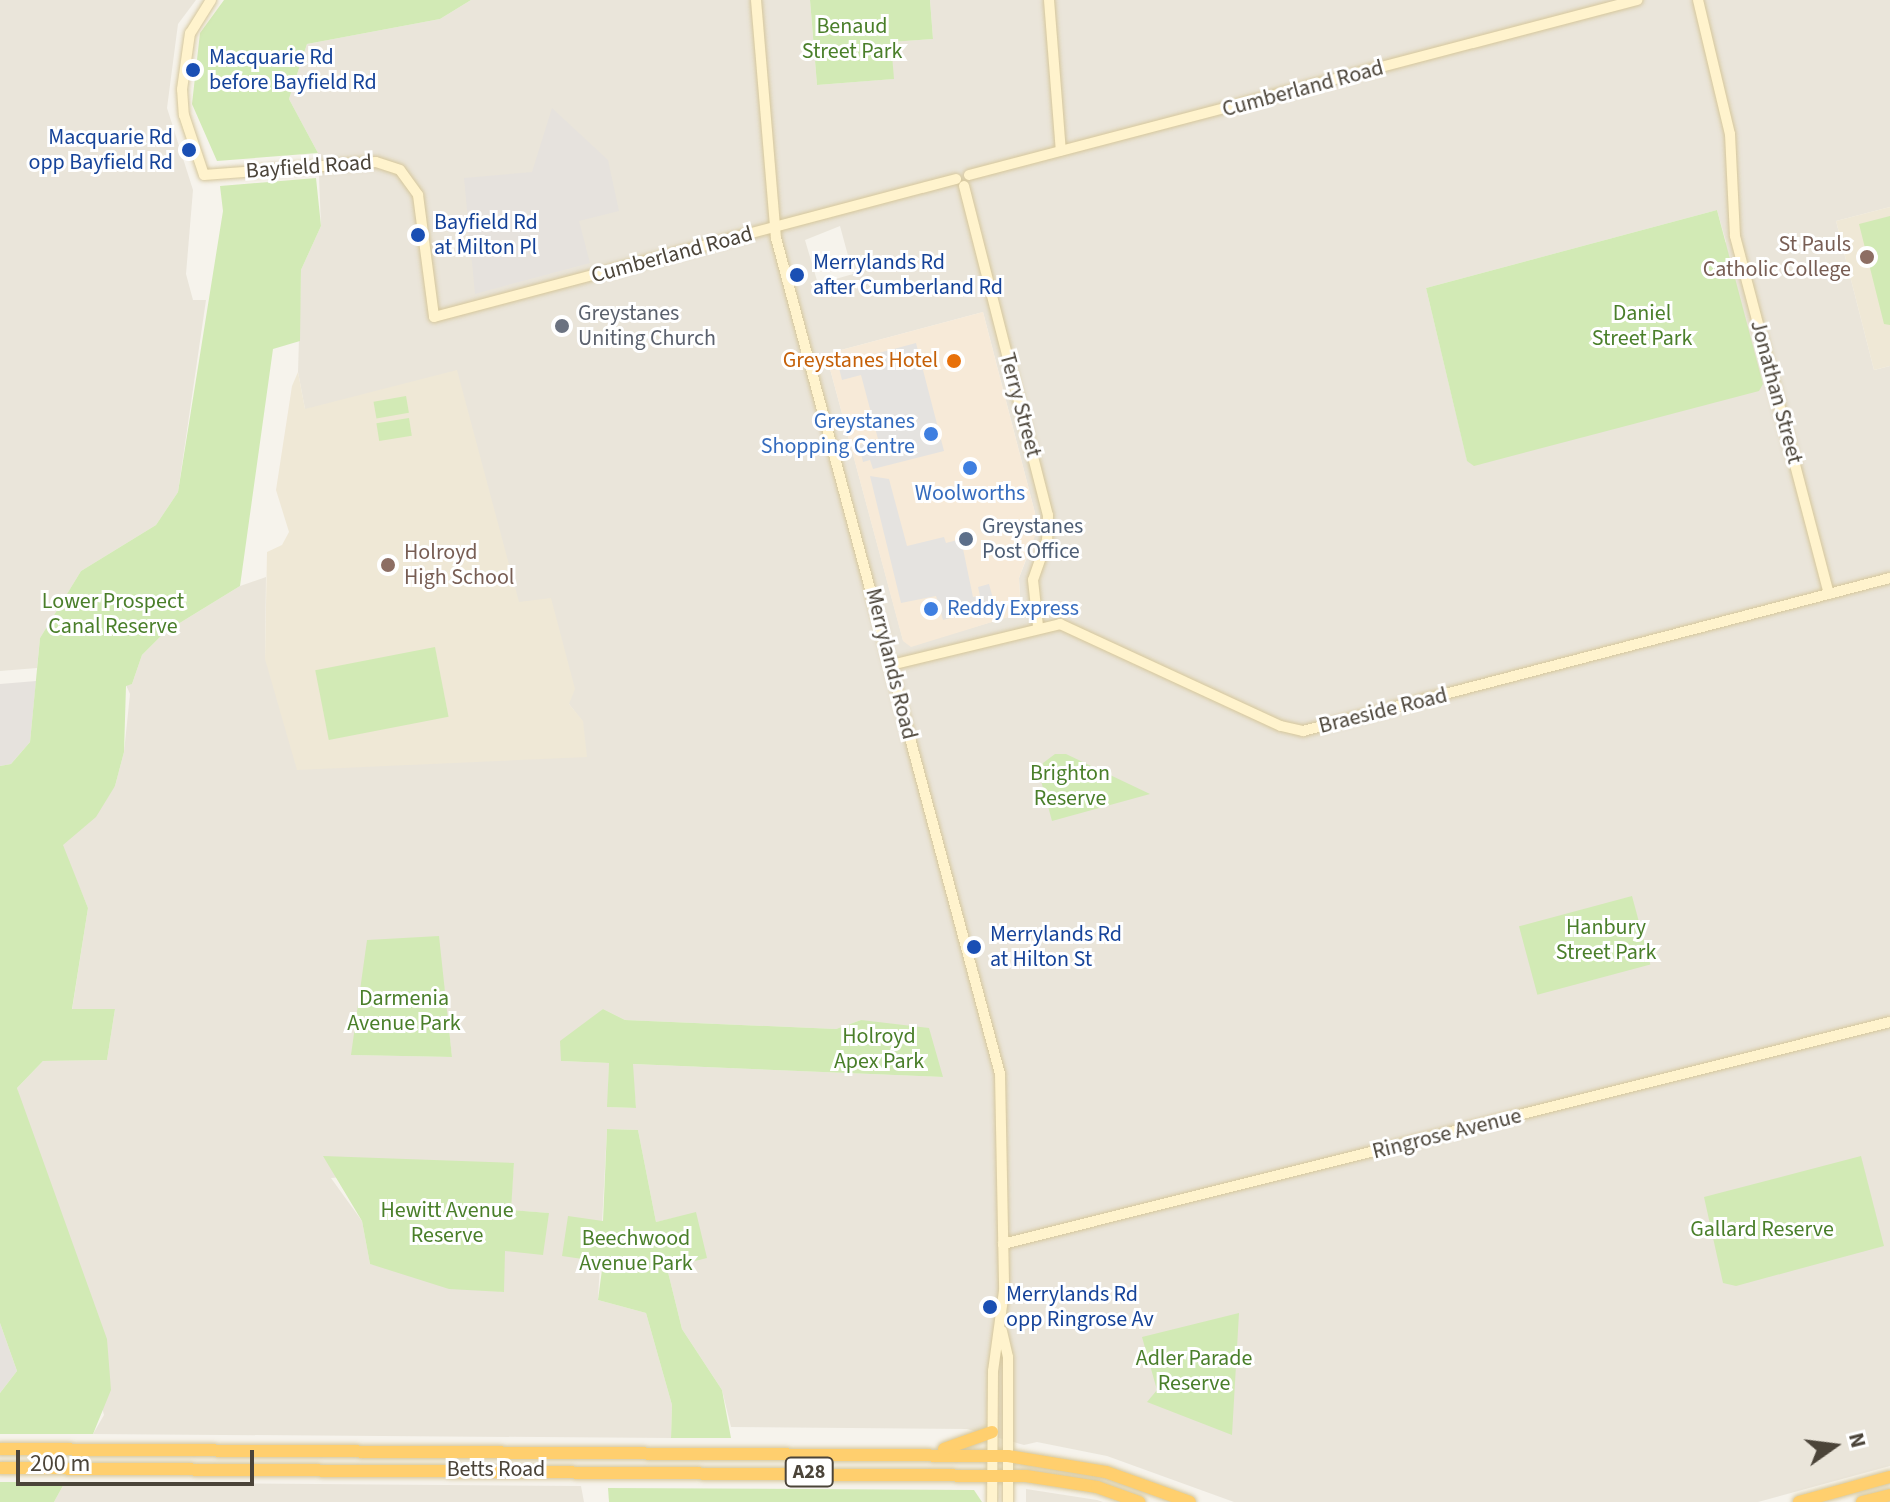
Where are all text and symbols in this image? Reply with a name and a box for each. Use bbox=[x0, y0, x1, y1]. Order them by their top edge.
park label: Benaud Street Park bbox=[802, 13, 902, 64]
place label: Macquarie Rd before Bayfield Rd bbox=[209, 44, 377, 96]
street label: Cumberland Road bbox=[1219, 55, 1387, 123]
marker: Macquarie Rd before Bayfield Rd bbox=[184, 61, 202, 79]
place label: Macquarie Rd opp Bayfield Rd bbox=[28, 124, 173, 176]
marker: Macquarie Rd opp Bayfield Rd bbox=[180, 141, 198, 159]
street label: Bayfield Road bbox=[245, 149, 373, 185]
place label: Bayfield Rd at Milton Pl bbox=[434, 209, 538, 260]
street label: Cumberland Road bbox=[588, 221, 756, 289]
marker: Bayfield Rd at Milton Pl bbox=[409, 226, 427, 244]
place label: St Pauls Catholic College bbox=[1703, 231, 1851, 282]
marker: St Pauls Catholic College bbox=[1858, 248, 1876, 266]
place label: Merrylands Rd after Cumberland Rd bbox=[813, 249, 1003, 300]
marker: Merrylands Rd after Cumberland Rd bbox=[788, 266, 806, 284]
place label: Greystanes Uniting Church bbox=[578, 300, 716, 352]
park label: Daniel Street Park bbox=[1592, 300, 1692, 352]
marker: Greystanes Uniting Church bbox=[553, 317, 571, 335]
street label: Jonathan Street bbox=[1744, 317, 1808, 467]
place label: Greystanes Hotel bbox=[783, 348, 938, 374]
street label: Terry Street bbox=[993, 350, 1047, 460]
marker: Greystanes Hotel bbox=[945, 352, 963, 370]
place label: Greystanes Shopping Centre bbox=[761, 408, 915, 460]
marker: Greystanes Shopping Centre bbox=[922, 425, 940, 443]
marker: Woolworths bbox=[961, 459, 979, 477]
place label: Woolworths bbox=[915, 481, 1025, 507]
place label: Greystanes Post Office bbox=[982, 513, 1083, 564]
marker: Greystanes Post Office bbox=[957, 530, 975, 548]
place label: Holroyd High School bbox=[404, 539, 514, 590]
marker: Holroyd High School bbox=[379, 556, 397, 574]
street label: Merrylands Road bbox=[859, 586, 923, 742]
park label: Lower Prospect Canal Reserve bbox=[42, 588, 184, 640]
place label: Reddy Express bbox=[947, 596, 1079, 622]
marker: Reddy Express bbox=[922, 600, 940, 618]
street label: Braeside Road bbox=[1316, 682, 1450, 740]
park label: Brighton Reserve bbox=[1030, 760, 1110, 812]
park label: Hanbury Street Park bbox=[1556, 914, 1656, 966]
place label: Merrylands Rd at Hilton St bbox=[990, 921, 1122, 972]
marker: Merrylands Rd at Hilton St bbox=[965, 938, 983, 956]
park label: Darmenia Avenue Park bbox=[347, 985, 461, 1036]
park label: Holroyd Apex Park bbox=[834, 1023, 924, 1074]
street label: Ringrose Avenue bbox=[1370, 1103, 1524, 1165]
park label: Hewitt Avenue Reserve bbox=[380, 1197, 514, 1248]
park label: Gallard Reserve bbox=[1690, 1217, 1834, 1243]
park label: Beechwood Avenue Park bbox=[579, 1225, 693, 1276]
place label: Merrylands Rd opp Ringrose Av bbox=[1006, 1281, 1154, 1332]
marker: Merrylands Rd opp Ringrose Av bbox=[981, 1298, 999, 1316]
park label: Adler Parade Reserve bbox=[1136, 1345, 1252, 1396]
north arrow bbox=[1794, 1406, 1874, 1486]
text: N bbox=[1840, 1429, 1875, 1451]
scale bar bbox=[20, 1434, 258, 1484]
text: 200 m bbox=[30, 1446, 90, 1481]
road number: A28 bbox=[783, 1456, 835, 1488]
street label: Betts Road bbox=[447, 1457, 545, 1483]

